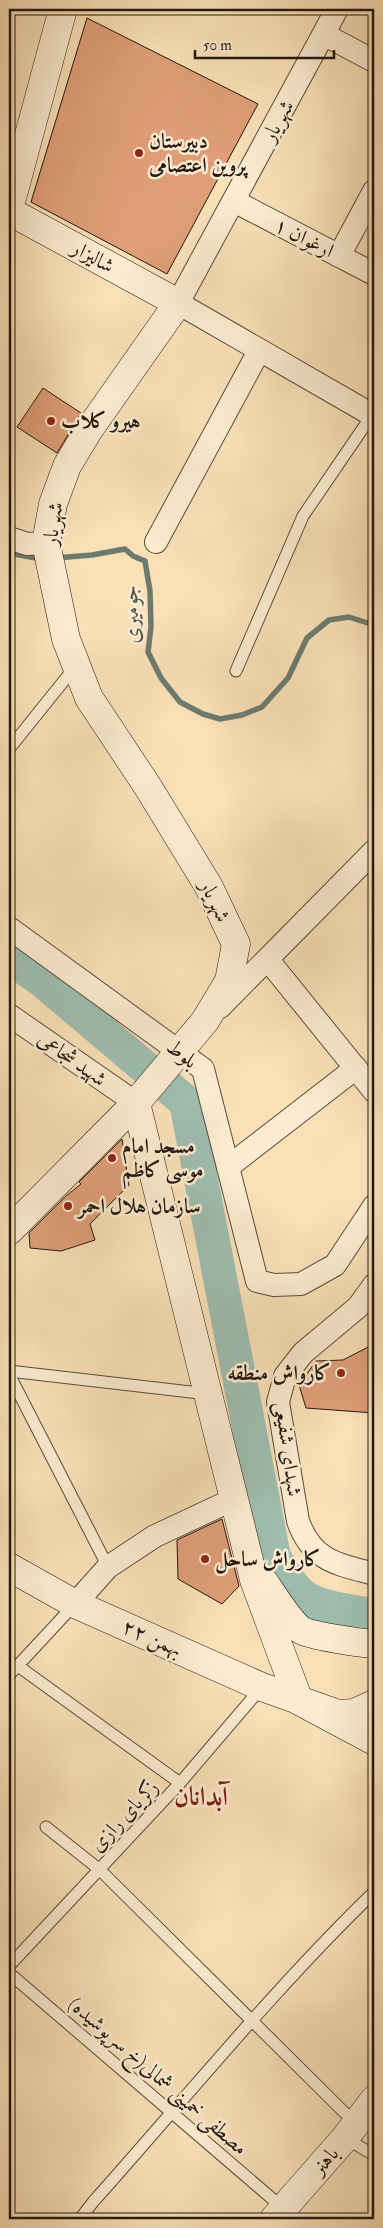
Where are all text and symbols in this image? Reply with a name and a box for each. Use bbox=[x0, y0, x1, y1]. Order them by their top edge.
scale bar bbox=[195, 28, 334, 60]
text: 50 m bbox=[203, 36, 232, 55]
street label: شهریار bbox=[255, 95, 300, 148]
place label: دبیرستان پروین اعتصامی bbox=[148, 128, 249, 179]
marker: دبیرستان پروین اعتصامی bbox=[133, 147, 145, 159]
street label: ارغوان ۱ bbox=[270, 212, 338, 264]
street label: شالیزار bbox=[65, 233, 119, 280]
place label: هیرو کلاب bbox=[61, 408, 141, 435]
marker: هیرو کلاب bbox=[45, 415, 57, 427]
street label: شهریار bbox=[36, 500, 69, 550]
water label: جومیری bbox=[116, 584, 146, 644]
street label: شهریار bbox=[192, 874, 237, 927]
street label: شهید شجاعی bbox=[32, 1025, 112, 1093]
street label: بلوط bbox=[161, 1033, 203, 1075]
place label: مسجد امام موسی کاظم bbox=[122, 1133, 204, 1189]
marker: مسجد امام موسی کاظم bbox=[106, 1152, 118, 1164]
place label: سازمان هلال احمر bbox=[76, 1193, 201, 1220]
marker: سازمان هلال احمر bbox=[62, 1200, 74, 1212]
place label: کارواش منطقه bbox=[227, 1360, 331, 1387]
marker: کارواش منطقه bbox=[335, 1367, 347, 1379]
street label: شهدای شفیعی bbox=[268, 1400, 308, 1498]
place label: کارواش ساحل bbox=[215, 1546, 321, 1574]
marker: کارواش ساحل bbox=[199, 1553, 211, 1565]
street label: ۲۲ بهمن bbox=[118, 1613, 186, 1663]
street label: زکریای رازی bbox=[84, 1774, 164, 1858]
district label: آبدانان bbox=[174, 1780, 231, 1813]
street label: مصطفی خمینی شمالی(خ سرپوشیده) bbox=[59, 1991, 253, 2165]
street label: باهنر bbox=[304, 2141, 345, 2183]

